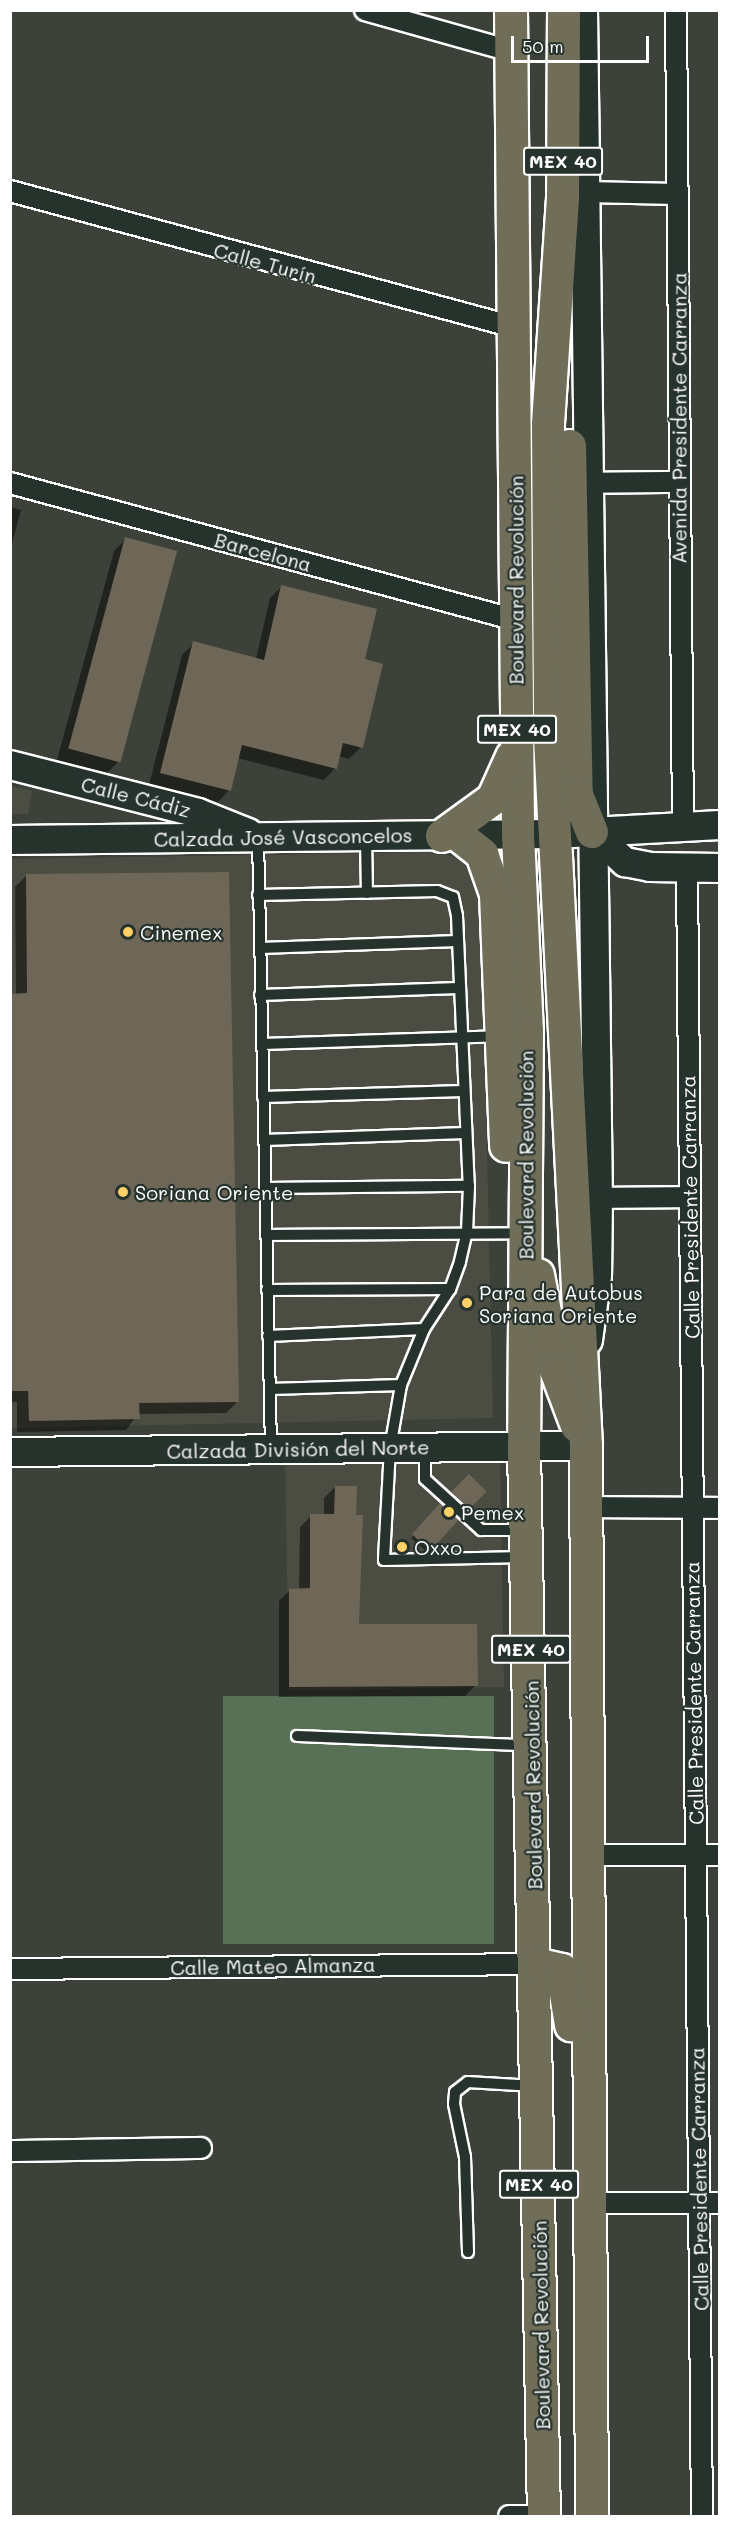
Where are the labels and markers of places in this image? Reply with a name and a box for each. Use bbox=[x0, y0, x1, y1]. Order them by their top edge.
place label: Cinemex bbox=[140, 920, 222, 944]
marker: Cinemex bbox=[121, 925, 135, 939]
place label: Soriana Oriente bbox=[135, 1180, 293, 1204]
marker: Soriana Oriente bbox=[116, 1185, 130, 1199]
place label: Para de Autobus Soriana Oriente bbox=[479, 1280, 643, 1327]
marker: Para de Autobus Soriana Oriente bbox=[460, 1296, 474, 1310]
place label: Pemex bbox=[461, 1500, 524, 1524]
marker: Pemex bbox=[442, 1505, 456, 1519]
place label: Oxxo bbox=[414, 1535, 462, 1559]
marker: Oxxo bbox=[395, 1540, 409, 1554]

